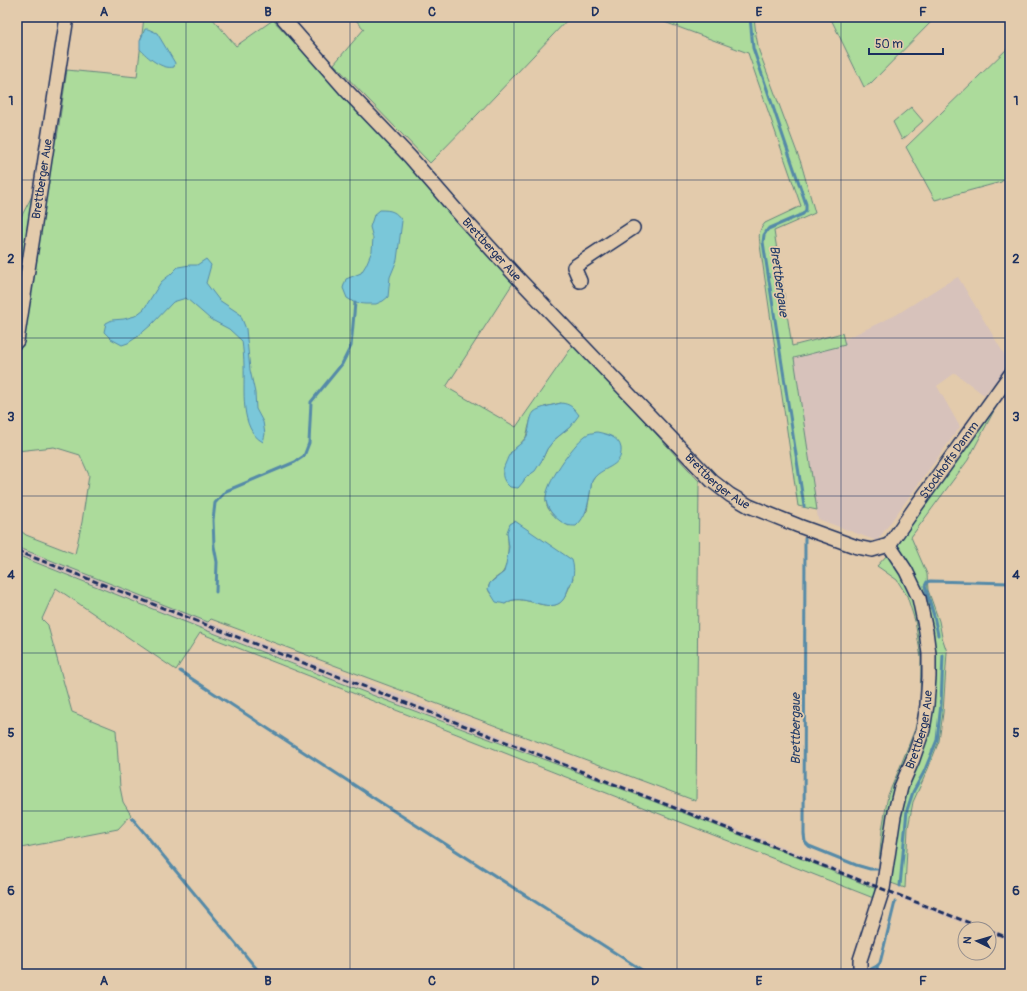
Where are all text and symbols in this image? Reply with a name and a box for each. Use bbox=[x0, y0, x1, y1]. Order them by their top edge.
text: A bbox=[100, 4, 109, 20]
text: B bbox=[264, 4, 272, 20]
text: C bbox=[428, 4, 436, 20]
text: D bbox=[591, 4, 599, 20]
text: E bbox=[756, 4, 763, 20]
text: F bbox=[919, 4, 927, 20]
scale bar bbox=[869, 30, 943, 56]
text: 50 m bbox=[875, 37, 903, 52]
text: 1 bbox=[8, 93, 14, 109]
text: 1 bbox=[1013, 93, 1019, 109]
street label: Brettberger Aue bbox=[29, 138, 56, 220]
street label: Brettberger Aue bbox=[458, 215, 524, 285]
water label: Brettbergaue bbox=[766, 245, 792, 319]
text: 2 bbox=[7, 251, 15, 267]
text: 2 bbox=[1012, 251, 1020, 267]
text: 3 bbox=[7, 409, 15, 425]
text: 3 bbox=[1012, 409, 1020, 425]
street label: Stockhoffs Damm bbox=[917, 418, 982, 502]
street label: Brettberger Aue bbox=[681, 450, 752, 513]
text: 4 bbox=[7, 567, 15, 583]
text: 4 bbox=[1012, 567, 1020, 583]
street label: Brettberger Aue bbox=[903, 690, 936, 771]
water label: Brettbergaue bbox=[788, 692, 804, 765]
text: 5 bbox=[7, 725, 15, 741]
text: 5 bbox=[1012, 725, 1020, 741]
text: 6 bbox=[7, 883, 15, 899]
text: 6 bbox=[1012, 883, 1020, 899]
north arrow bbox=[957, 921, 997, 961]
text: N bbox=[961, 935, 974, 944]
text: A bbox=[100, 973, 109, 989]
text: B bbox=[264, 973, 272, 989]
text: C bbox=[428, 973, 436, 989]
text: D bbox=[591, 973, 599, 989]
text: E bbox=[756, 973, 763, 989]
text: F bbox=[919, 973, 927, 989]

